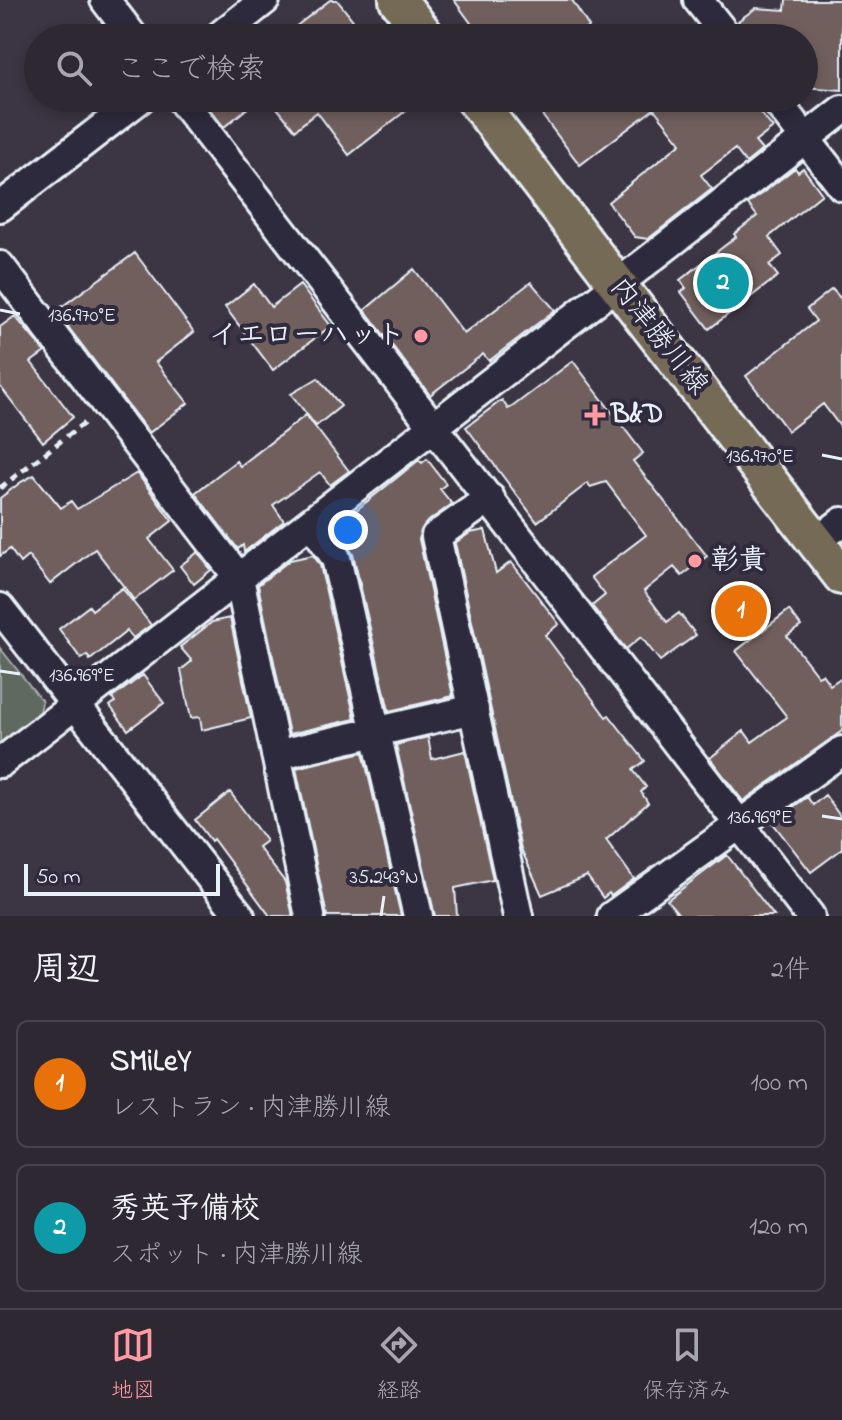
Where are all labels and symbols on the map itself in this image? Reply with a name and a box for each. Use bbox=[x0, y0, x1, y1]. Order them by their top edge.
pin: 2 bbox=[697, 253, 749, 313]
street label: 内津勝川線 bbox=[599, 269, 717, 405]
text: 136.970°E bbox=[48, 302, 116, 331]
place label: イエローハット bbox=[209, 316, 405, 357]
marker: イエローハット bbox=[412, 327, 430, 345]
place label: B&D bbox=[609, 395, 663, 436]
marker: B&D bbox=[586, 406, 604, 424]
text: 136.970°E bbox=[726, 443, 794, 472]
your location bbox=[328, 510, 368, 550]
place label: 彰貴 bbox=[711, 541, 767, 582]
marker: 彰貴 bbox=[686, 552, 704, 570]
pin: 1 bbox=[715, 581, 767, 641]
text: 136.969°E bbox=[49, 662, 115, 691]
text: 136.969°E bbox=[727, 804, 793, 833]
scale bar bbox=[24, 860, 220, 896]
text: 35.243°N bbox=[349, 864, 419, 893]

